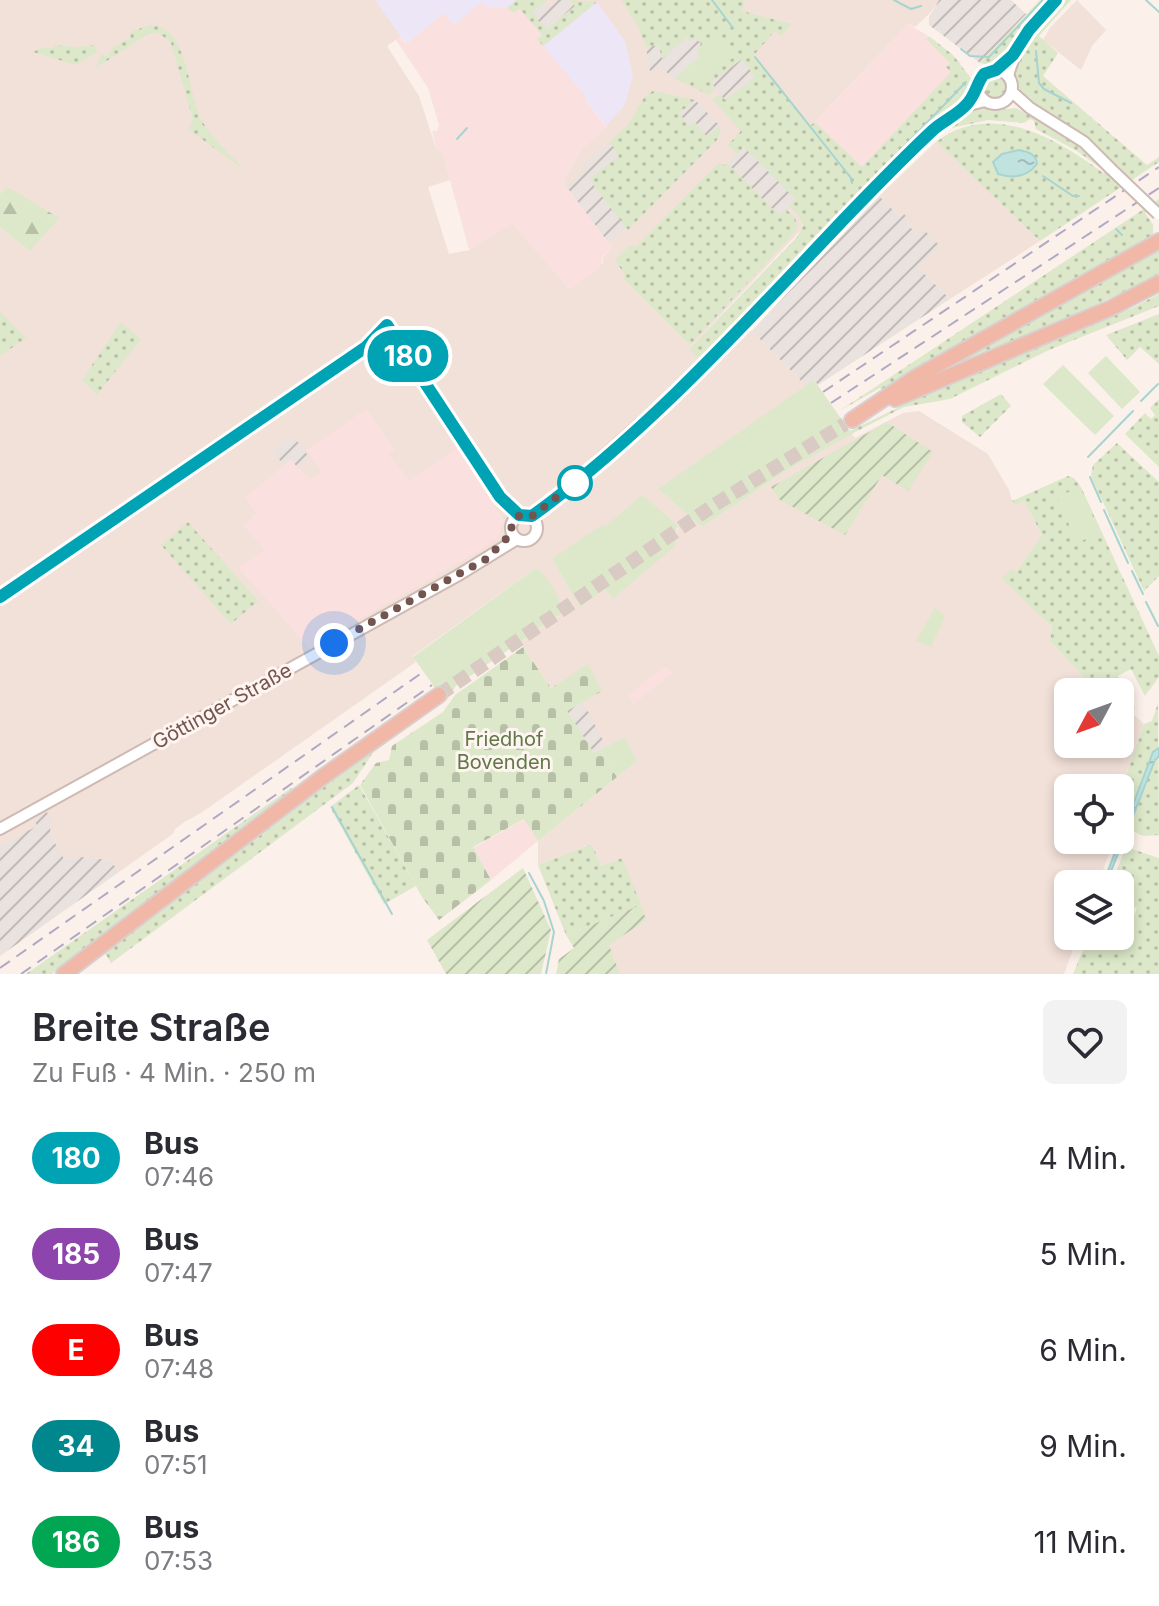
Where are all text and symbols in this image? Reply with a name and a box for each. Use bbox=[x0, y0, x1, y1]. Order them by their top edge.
line badge: 180 bbox=[362, 330, 454, 382]
text: 180 bbox=[383, 339, 433, 373]
unlabelled marker bbox=[558, 466, 592, 500]
your location bbox=[314, 623, 354, 663]
street label: Göttinger Straße bbox=[148, 658, 296, 754]
north arrow bbox=[1054, 678, 1134, 758]
map controls bbox=[1054, 678, 1134, 950]
park label: Friedhof Bovenden bbox=[457, 727, 551, 774]
button: locate bbox=[1054, 774, 1134, 854]
button: layers bbox=[1054, 870, 1134, 950]
button: heart bbox=[1043, 1000, 1127, 1084]
text: Breite Straße bbox=[32, 1004, 270, 1050]
text: Zu Fuß · 4 Min. · 250 m bbox=[32, 1057, 316, 1088]
text: Bus bbox=[144, 1125, 199, 1161]
text: 4 Min. bbox=[1038, 1140, 1127, 1176]
text: 180 bbox=[51, 1141, 101, 1175]
text: 07:46 bbox=[144, 1161, 214, 1192]
text: Bus bbox=[144, 1221, 199, 1257]
text: 5 Min. bbox=[1040, 1236, 1127, 1272]
text: 185 bbox=[52, 1237, 100, 1271]
text: 07:47 bbox=[144, 1257, 213, 1288]
text: Bus bbox=[144, 1317, 199, 1353]
text: 6 Min. bbox=[1039, 1332, 1127, 1368]
text: E bbox=[67, 1333, 85, 1367]
text: 07:48 bbox=[144, 1353, 214, 1384]
text: Bus bbox=[144, 1413, 199, 1449]
text: 9 Min. bbox=[1039, 1428, 1127, 1464]
text: 34 bbox=[57, 1429, 95, 1463]
text: 07:51 bbox=[144, 1449, 208, 1480]
text: Bus bbox=[144, 1509, 199, 1545]
text: 11 Min. bbox=[1033, 1524, 1127, 1560]
text: 186 bbox=[52, 1525, 100, 1559]
text: 07:53 bbox=[144, 1545, 213, 1576]

